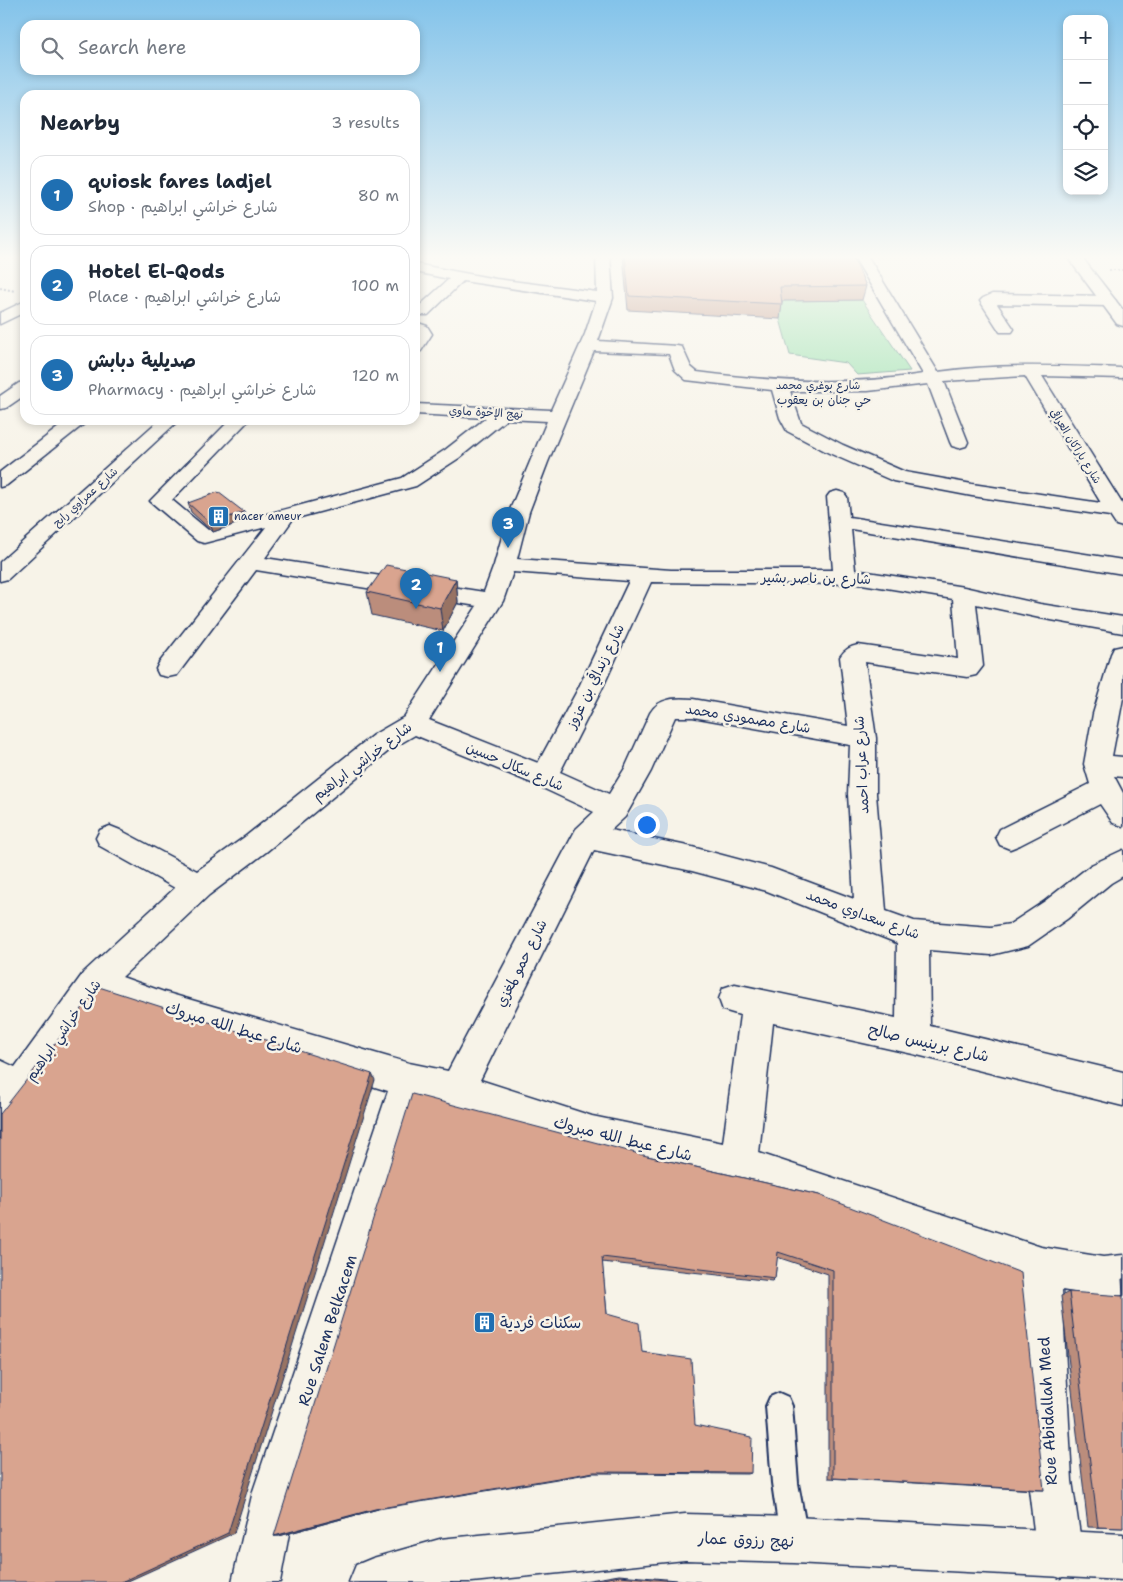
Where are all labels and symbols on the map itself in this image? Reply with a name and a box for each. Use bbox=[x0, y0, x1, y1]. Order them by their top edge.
street label: شارع بوغري محمد bbox=[776, 378, 860, 394]
district label: حي جنان بن يعقوب bbox=[777, 392, 871, 411]
street label: نهج الإخوة ماوي bbox=[449, 403, 523, 423]
street label: شارع باراكان العرافي bbox=[1046, 405, 1106, 487]
street label: شارع عمراوي رابح bbox=[50, 464, 122, 531]
building icon: nacer ameur bbox=[206, 504, 230, 528]
pin: 3 bbox=[492, 507, 524, 548]
place label: nacer ameur bbox=[234, 509, 302, 524]
pin: 2 bbox=[400, 568, 432, 609]
street label: شارع بن ناصر بشير bbox=[760, 568, 871, 589]
street label: شارع زنداقي بن عزوز bbox=[561, 621, 630, 733]
pin: 1 bbox=[424, 631, 456, 672]
street label: شارع مصمودي محمد bbox=[684, 699, 812, 739]
street label: شارع عراب احمد bbox=[849, 715, 874, 815]
street label: شارع خراشي ابراهيم bbox=[309, 718, 418, 807]
street label: شارع سكال حسين bbox=[463, 737, 566, 796]
your location bbox=[634, 812, 660, 838]
street label: شارع سعداوي محمد bbox=[803, 885, 922, 945]
street label: شارع حمو لمغزي bbox=[491, 916, 553, 1011]
street label: شارع خراشي ابراهيم bbox=[21, 976, 108, 1087]
street label: شارع عيط الله مبروك bbox=[163, 997, 305, 1059]
street label: شارع برينيس صالح bbox=[866, 1018, 991, 1068]
street label: شارع عيط الله مبروك bbox=[551, 1111, 694, 1167]
street label: Rue Salem Belkacem bbox=[293, 1252, 362, 1408]
building icon: سكنات فردية bbox=[472, 1310, 496, 1334]
place label: سكنات فردية bbox=[500, 1312, 581, 1333]
street label: Rue Abidallah Med bbox=[1033, 1336, 1062, 1486]
street label: نهج رزوق عمار bbox=[696, 1527, 794, 1552]

